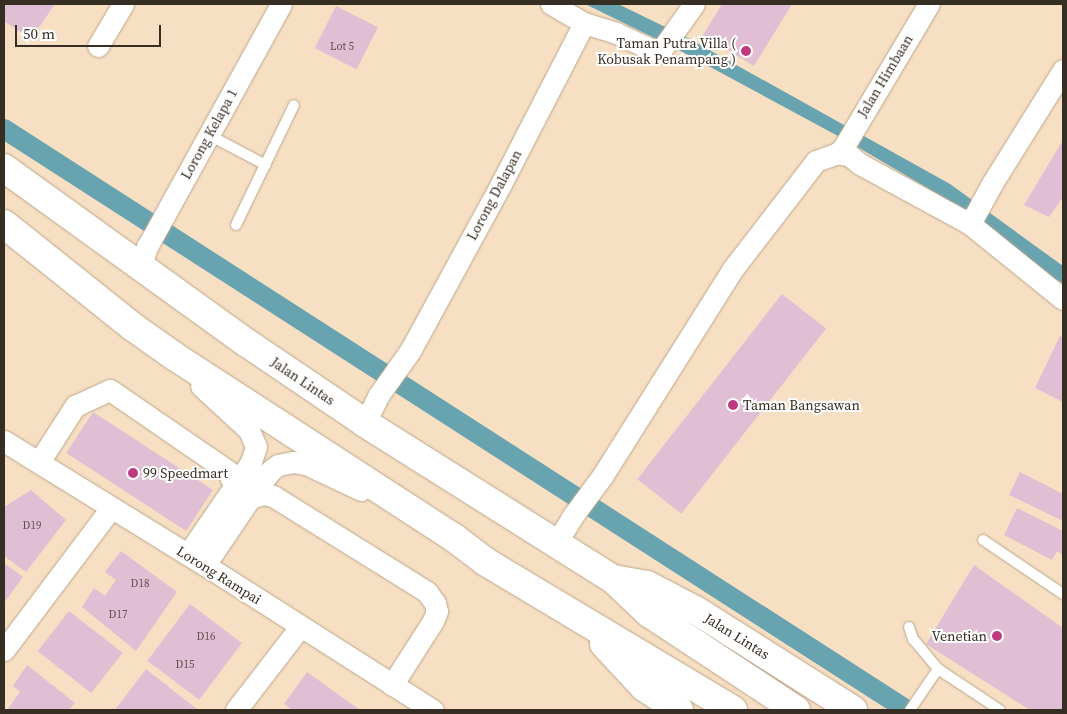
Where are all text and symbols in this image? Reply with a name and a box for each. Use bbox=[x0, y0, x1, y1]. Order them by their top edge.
scale bar bbox=[18, 15, 164, 47]
text: 50 m bbox=[23, 23, 55, 44]
street label: Jalan Himbaan bbox=[854, 32, 916, 120]
place label: Taman Putra Villa ( Kobusak Penampang ) bbox=[597, 35, 736, 68]
house number: Lot 5 bbox=[330, 40, 354, 54]
marker: Taman Putra Villa ( Kobusak Penampang ) bbox=[740, 45, 752, 57]
street label: Lorong Kelapa 1 bbox=[177, 86, 241, 182]
street label: Lorong Dalapan bbox=[463, 147, 525, 243]
street label: Jalan Lintas bbox=[268, 353, 338, 409]
place label: Taman Bangsawan bbox=[743, 397, 860, 413]
marker: Taman Bangsawan bbox=[727, 399, 739, 411]
place label: 99 Speedmart bbox=[143, 465, 228, 481]
marker: 99 Speedmart bbox=[127, 467, 139, 479]
house number: D19 bbox=[23, 519, 41, 533]
street label: Lorong Rampai bbox=[174, 542, 264, 608]
house number: D18 bbox=[131, 577, 149, 591]
house number: D17 bbox=[109, 608, 127, 622]
street label: Jalan Lintas bbox=[701, 609, 773, 663]
place label: Venetian bbox=[932, 628, 987, 644]
house number: D16 bbox=[197, 630, 215, 644]
marker: Venetian bbox=[991, 630, 1003, 642]
house number: D15 bbox=[176, 658, 194, 672]

